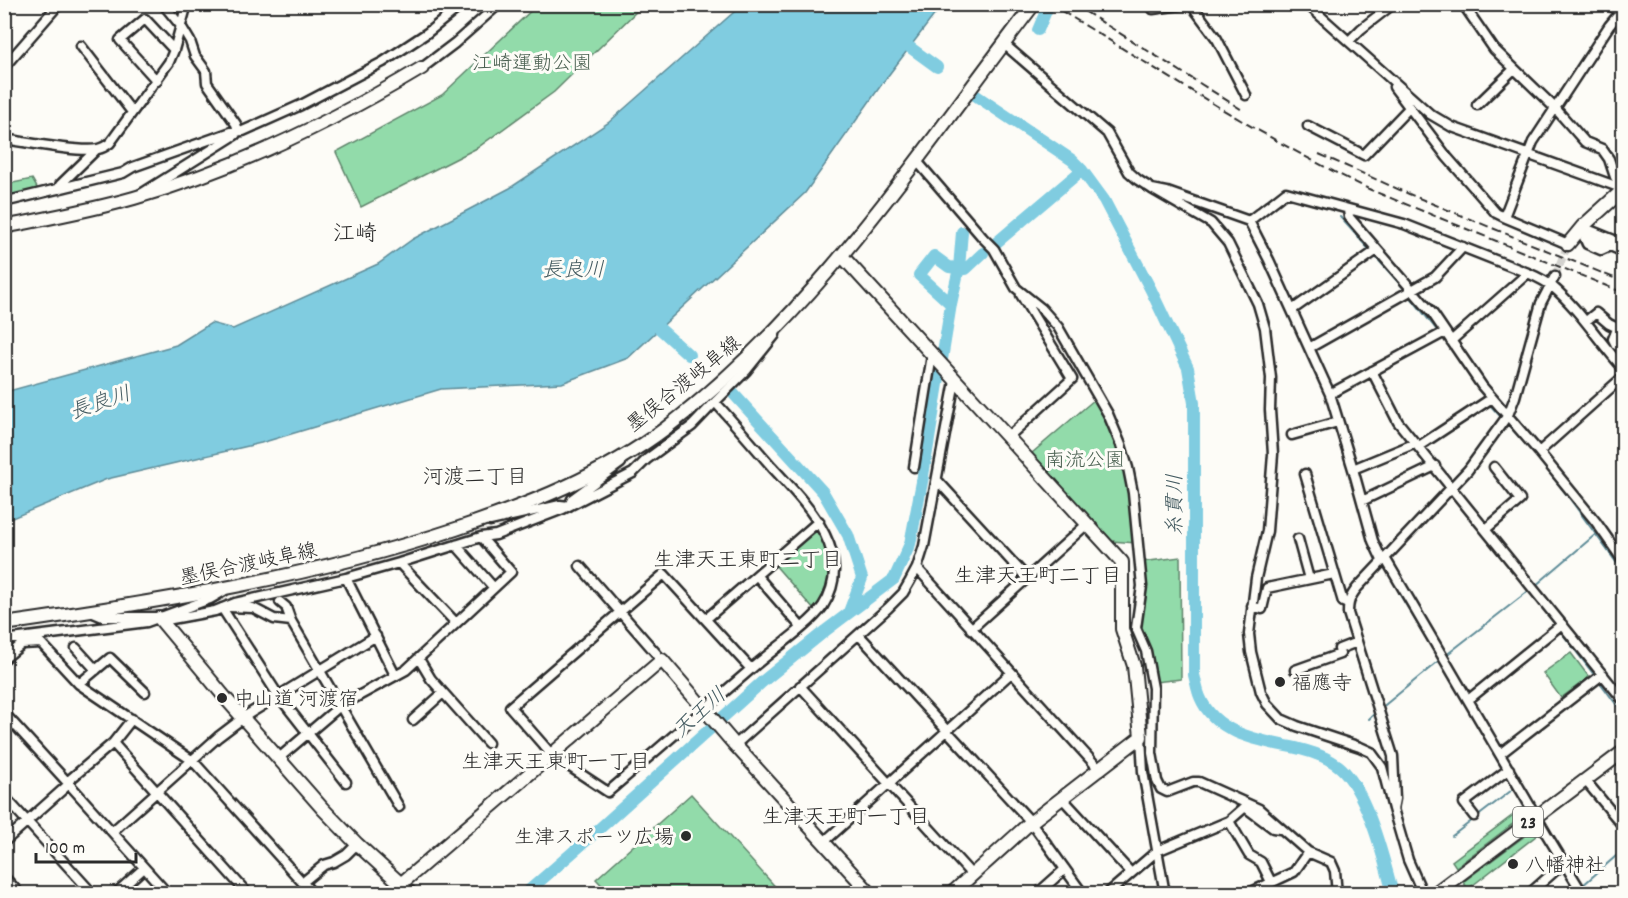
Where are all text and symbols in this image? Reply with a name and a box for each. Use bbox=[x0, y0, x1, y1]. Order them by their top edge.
park label: 江崎運動公園 bbox=[472, 51, 592, 79]
district label: 江崎 bbox=[333, 220, 377, 251]
water label: 長良川 bbox=[542, 257, 605, 287]
street label: 墨俣合渡岐阜線 bbox=[622, 330, 748, 440]
water label: 長良川 bbox=[66, 380, 136, 429]
park label: 南流公園 bbox=[1045, 448, 1125, 476]
district label: 河渡二丁目 bbox=[423, 464, 528, 494]
water label: 糸貫川 bbox=[1162, 474, 1192, 537]
street label: 墨俣合渡岐阜線 bbox=[177, 538, 320, 594]
district label: 生津天王東町二丁目 bbox=[654, 547, 843, 577]
district label: 生津天王町二丁目 bbox=[954, 563, 1122, 593]
place label: 福應寺 bbox=[1292, 671, 1352, 699]
marker: 福應寺 bbox=[1273, 675, 1287, 689]
water label: 天王川 bbox=[668, 682, 734, 746]
place label: 中山道 河渡宿 bbox=[234, 687, 359, 715]
marker: 中山道 河渡宿 bbox=[215, 691, 229, 705]
district label: 生津天王東町一丁目 bbox=[462, 749, 651, 779]
district label: 生津天王町一丁目 bbox=[762, 804, 930, 834]
road number: 23 bbox=[1513, 807, 1543, 837]
place label: 生津スポーツ広場 bbox=[514, 825, 674, 853]
scale bar bbox=[36, 826, 136, 864]
marker: 生津スポーツ広場 bbox=[679, 829, 693, 843]
text: 100 m bbox=[45, 837, 85, 862]
place label: 八幡神社 bbox=[1525, 853, 1605, 881]
marker: 八幡神社 bbox=[1506, 857, 1520, 871]

